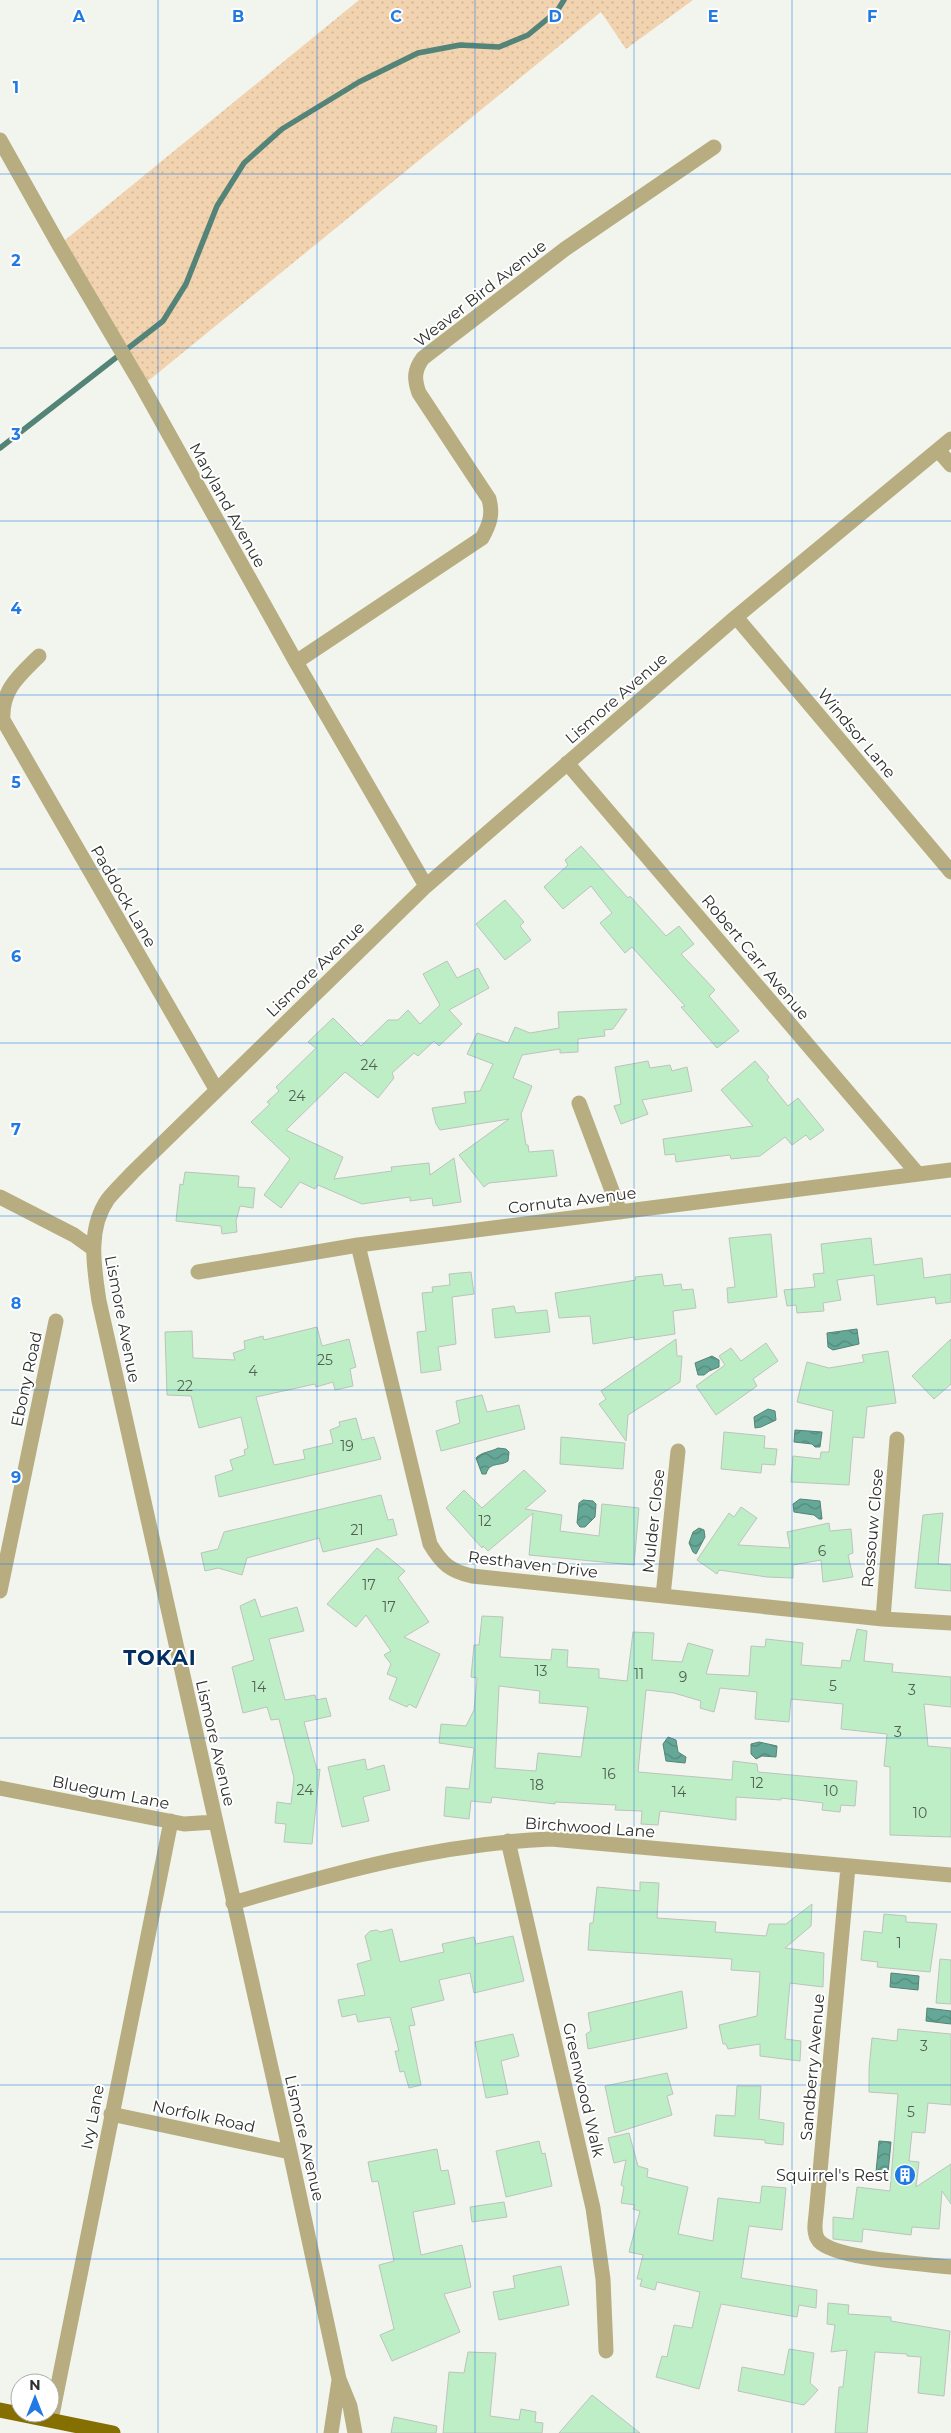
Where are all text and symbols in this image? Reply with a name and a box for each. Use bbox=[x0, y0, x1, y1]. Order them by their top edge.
text: A bbox=[72, 7, 86, 26]
text: B bbox=[232, 7, 244, 26]
text: C bbox=[390, 7, 402, 26]
text: D bbox=[548, 7, 562, 26]
text: E bbox=[708, 7, 718, 26]
text: F bbox=[867, 7, 877, 26]
text: 1 bbox=[13, 78, 19, 97]
street label: Weaver Bird Avenue bbox=[411, 236, 550, 351]
text: 2 bbox=[11, 251, 21, 270]
text: 3 bbox=[10, 425, 21, 444]
street label: Maryland Avenue bbox=[185, 440, 270, 571]
text: 4 bbox=[10, 599, 22, 618]
street label: Lismore Avenue bbox=[561, 649, 671, 748]
street label: Windsor Lane bbox=[814, 685, 900, 782]
text: 5 bbox=[11, 773, 21, 792]
street label: Paddock Lane bbox=[87, 842, 160, 951]
street label: Robert Carr Avenue bbox=[698, 891, 813, 1024]
street label: Lismore Avenue bbox=[262, 918, 368, 1021]
text: 6 bbox=[11, 947, 21, 966]
house number: 24 bbox=[361, 1056, 378, 1074]
house number: 24 bbox=[289, 1087, 306, 1105]
text: 7 bbox=[11, 1120, 21, 1139]
street label: Cornuta Avenue bbox=[507, 1183, 637, 1218]
street label: Lismore Avenue bbox=[101, 1254, 144, 1384]
text: 8 bbox=[11, 1294, 21, 1313]
street label: Ebony Road bbox=[7, 1330, 46, 1428]
house number: 25 bbox=[317, 1351, 333, 1369]
house number: 4 bbox=[248, 1362, 258, 1380]
house number: 22 bbox=[177, 1377, 193, 1395]
house number: 19 bbox=[340, 1437, 354, 1455]
text: 9 bbox=[11, 1468, 21, 1487]
street label: Mulder Close bbox=[639, 1468, 668, 1574]
street label: Rossouw Close bbox=[858, 1468, 887, 1588]
house number: 12 bbox=[478, 1512, 492, 1530]
house number: 21 bbox=[350, 1521, 364, 1539]
house number: 6 bbox=[818, 1542, 827, 1560]
street label: Resthaven Drive bbox=[467, 1547, 599, 1582]
house number: 17 bbox=[362, 1576, 376, 1594]
house number: 17 bbox=[382, 1598, 396, 1616]
district label: TOKAI bbox=[123, 1645, 197, 1670]
house number: 13 bbox=[535, 1662, 548, 1680]
house number: 11 bbox=[634, 1665, 644, 1683]
house number: 9 bbox=[679, 1668, 687, 1686]
house number: 5 bbox=[829, 1677, 837, 1695]
street label: Lismore Avenue bbox=[192, 1678, 239, 1808]
house number: 14 bbox=[252, 1678, 267, 1696]
house number: 3 bbox=[908, 1681, 916, 1699]
house number: 3 bbox=[894, 1723, 902, 1741]
house number: 16 bbox=[602, 1765, 616, 1783]
street label: Bluegum Lane bbox=[51, 1772, 171, 1813]
house number: 12 bbox=[750, 1774, 764, 1792]
house number: 18 bbox=[530, 1776, 544, 1794]
house number: 24 bbox=[297, 1781, 314, 1799]
house number: 10 bbox=[824, 1782, 838, 1800]
house number: 14 bbox=[672, 1783, 687, 1801]
house number: 10 bbox=[913, 1804, 927, 1822]
street label: Birchwood Lane bbox=[524, 1813, 656, 1842]
house number: 1 bbox=[896, 1934, 902, 1952]
street label: Sandberry Avenue bbox=[797, 1993, 828, 2141]
street label: Greenwood Walk bbox=[559, 2021, 608, 2160]
house number: 3 bbox=[920, 2037, 928, 2055]
street label: Lismore Avenue bbox=[281, 2073, 328, 2203]
street label: Ivy Lane bbox=[77, 2083, 108, 2151]
street label: Norfolk Road bbox=[151, 2096, 257, 2137]
house number: 5 bbox=[907, 2103, 915, 2121]
building icon: Squirrel's Rest bbox=[893, 2163, 917, 2187]
place label: Squirrel's Rest bbox=[776, 2166, 889, 2185]
north arrow bbox=[10, 2373, 60, 2423]
text: N bbox=[29, 2376, 41, 2394]

